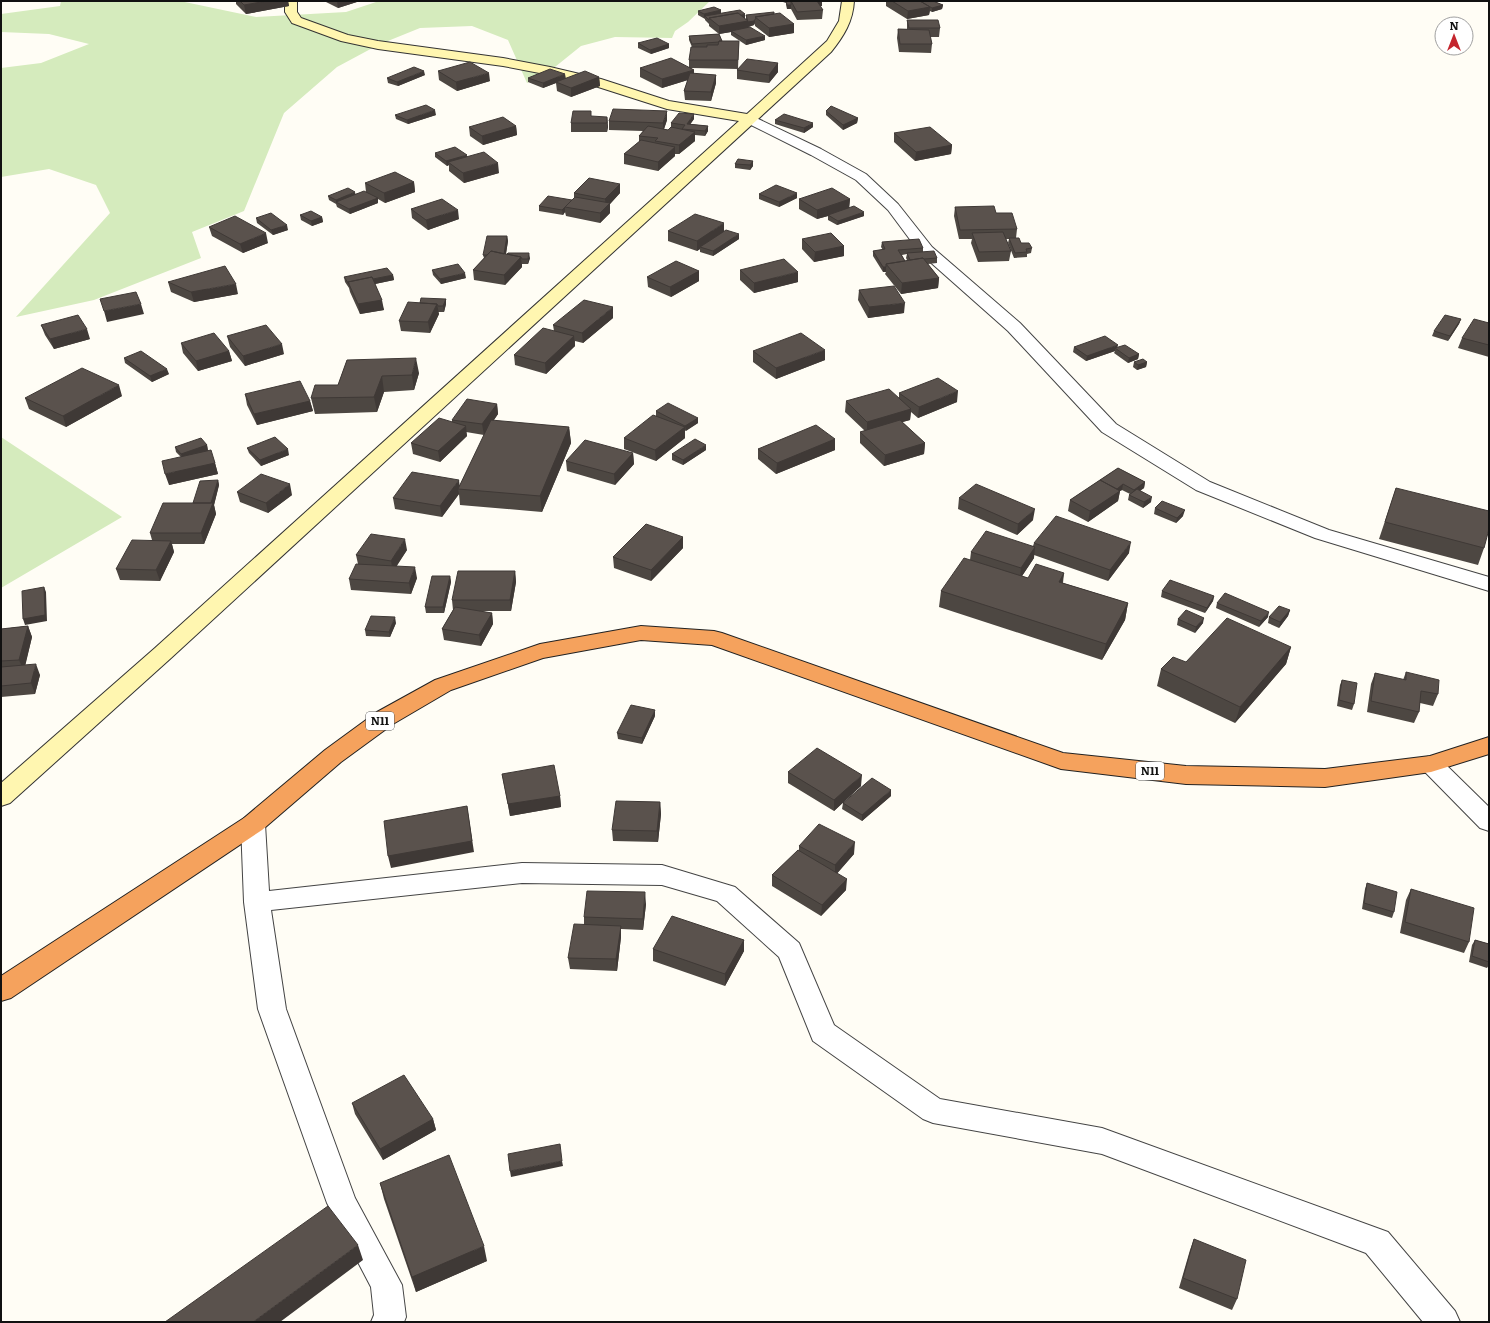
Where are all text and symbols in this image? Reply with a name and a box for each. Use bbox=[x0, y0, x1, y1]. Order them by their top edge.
north arrow bbox=[1434, 16, 1474, 56]
text: N bbox=[1449, 17, 1459, 33]
road number: N11 bbox=[366, 712, 394, 730]
road number: N11 bbox=[1136, 762, 1164, 780]

